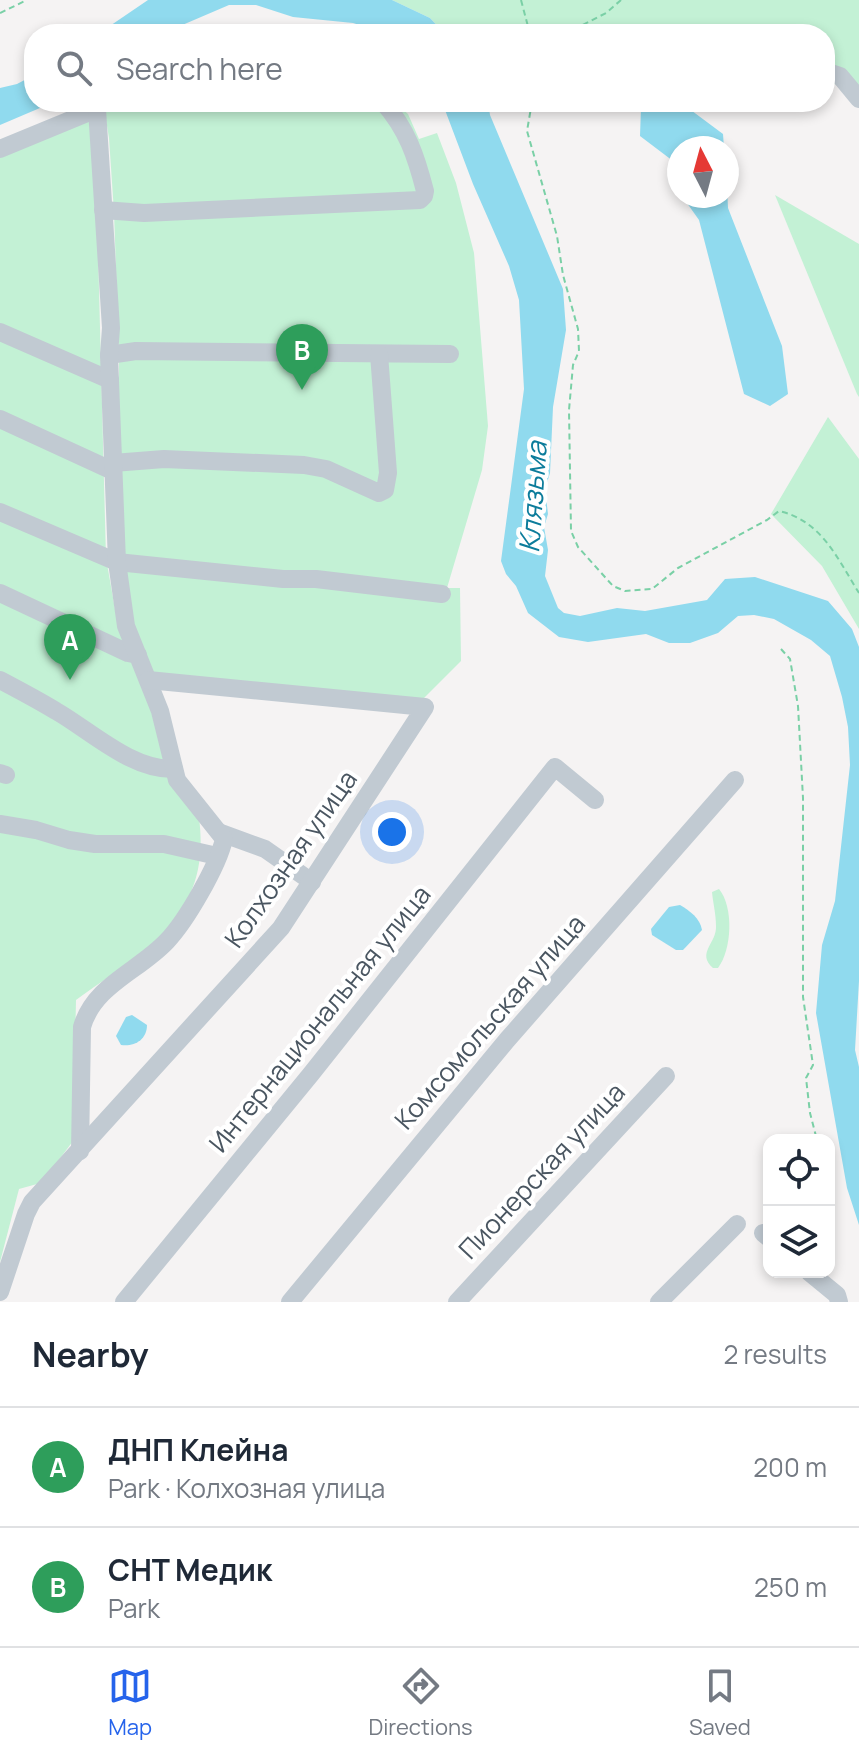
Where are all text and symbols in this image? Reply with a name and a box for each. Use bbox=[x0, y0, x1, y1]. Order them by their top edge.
search box bbox=[24, 24, 835, 112]
icon: search bbox=[52, 46, 96, 90]
text: Search here bbox=[116, 48, 283, 89]
north arrow bbox=[667, 136, 739, 208]
pin: B bbox=[276, 324, 328, 390]
water label: Клязьма bbox=[509, 439, 555, 554]
pin: A bbox=[44, 614, 96, 680]
street label: Колхозная улица bbox=[215, 762, 365, 954]
your location bbox=[372, 812, 412, 852]
street label: Интернациональная улица bbox=[200, 877, 438, 1160]
street label: Комсомольская улица bbox=[386, 906, 593, 1137]
street label: Пионерская улица bbox=[450, 1074, 632, 1266]
map controls bbox=[763, 1134, 835, 1278]
button: locate bbox=[763, 1134, 835, 1206]
button: layers bbox=[763, 1206, 835, 1278]
text: Nearby bbox=[32, 1331, 148, 1377]
text: 2 results bbox=[723, 1336, 827, 1372]
text: ДНП Клейна bbox=[108, 1429, 289, 1470]
text: A bbox=[49, 1449, 67, 1485]
text: 200 m bbox=[753, 1449, 827, 1485]
text: Park · Колхозная улица bbox=[108, 1470, 385, 1506]
text: СНТ Медик bbox=[108, 1549, 272, 1590]
text: B bbox=[50, 1569, 66, 1605]
text: 250 m bbox=[754, 1569, 827, 1605]
text: Park bbox=[108, 1590, 160, 1626]
tab: Map bbox=[108, 1664, 152, 1742]
tab: Directions bbox=[368, 1664, 473, 1742]
tab: Saved bbox=[689, 1664, 751, 1742]

